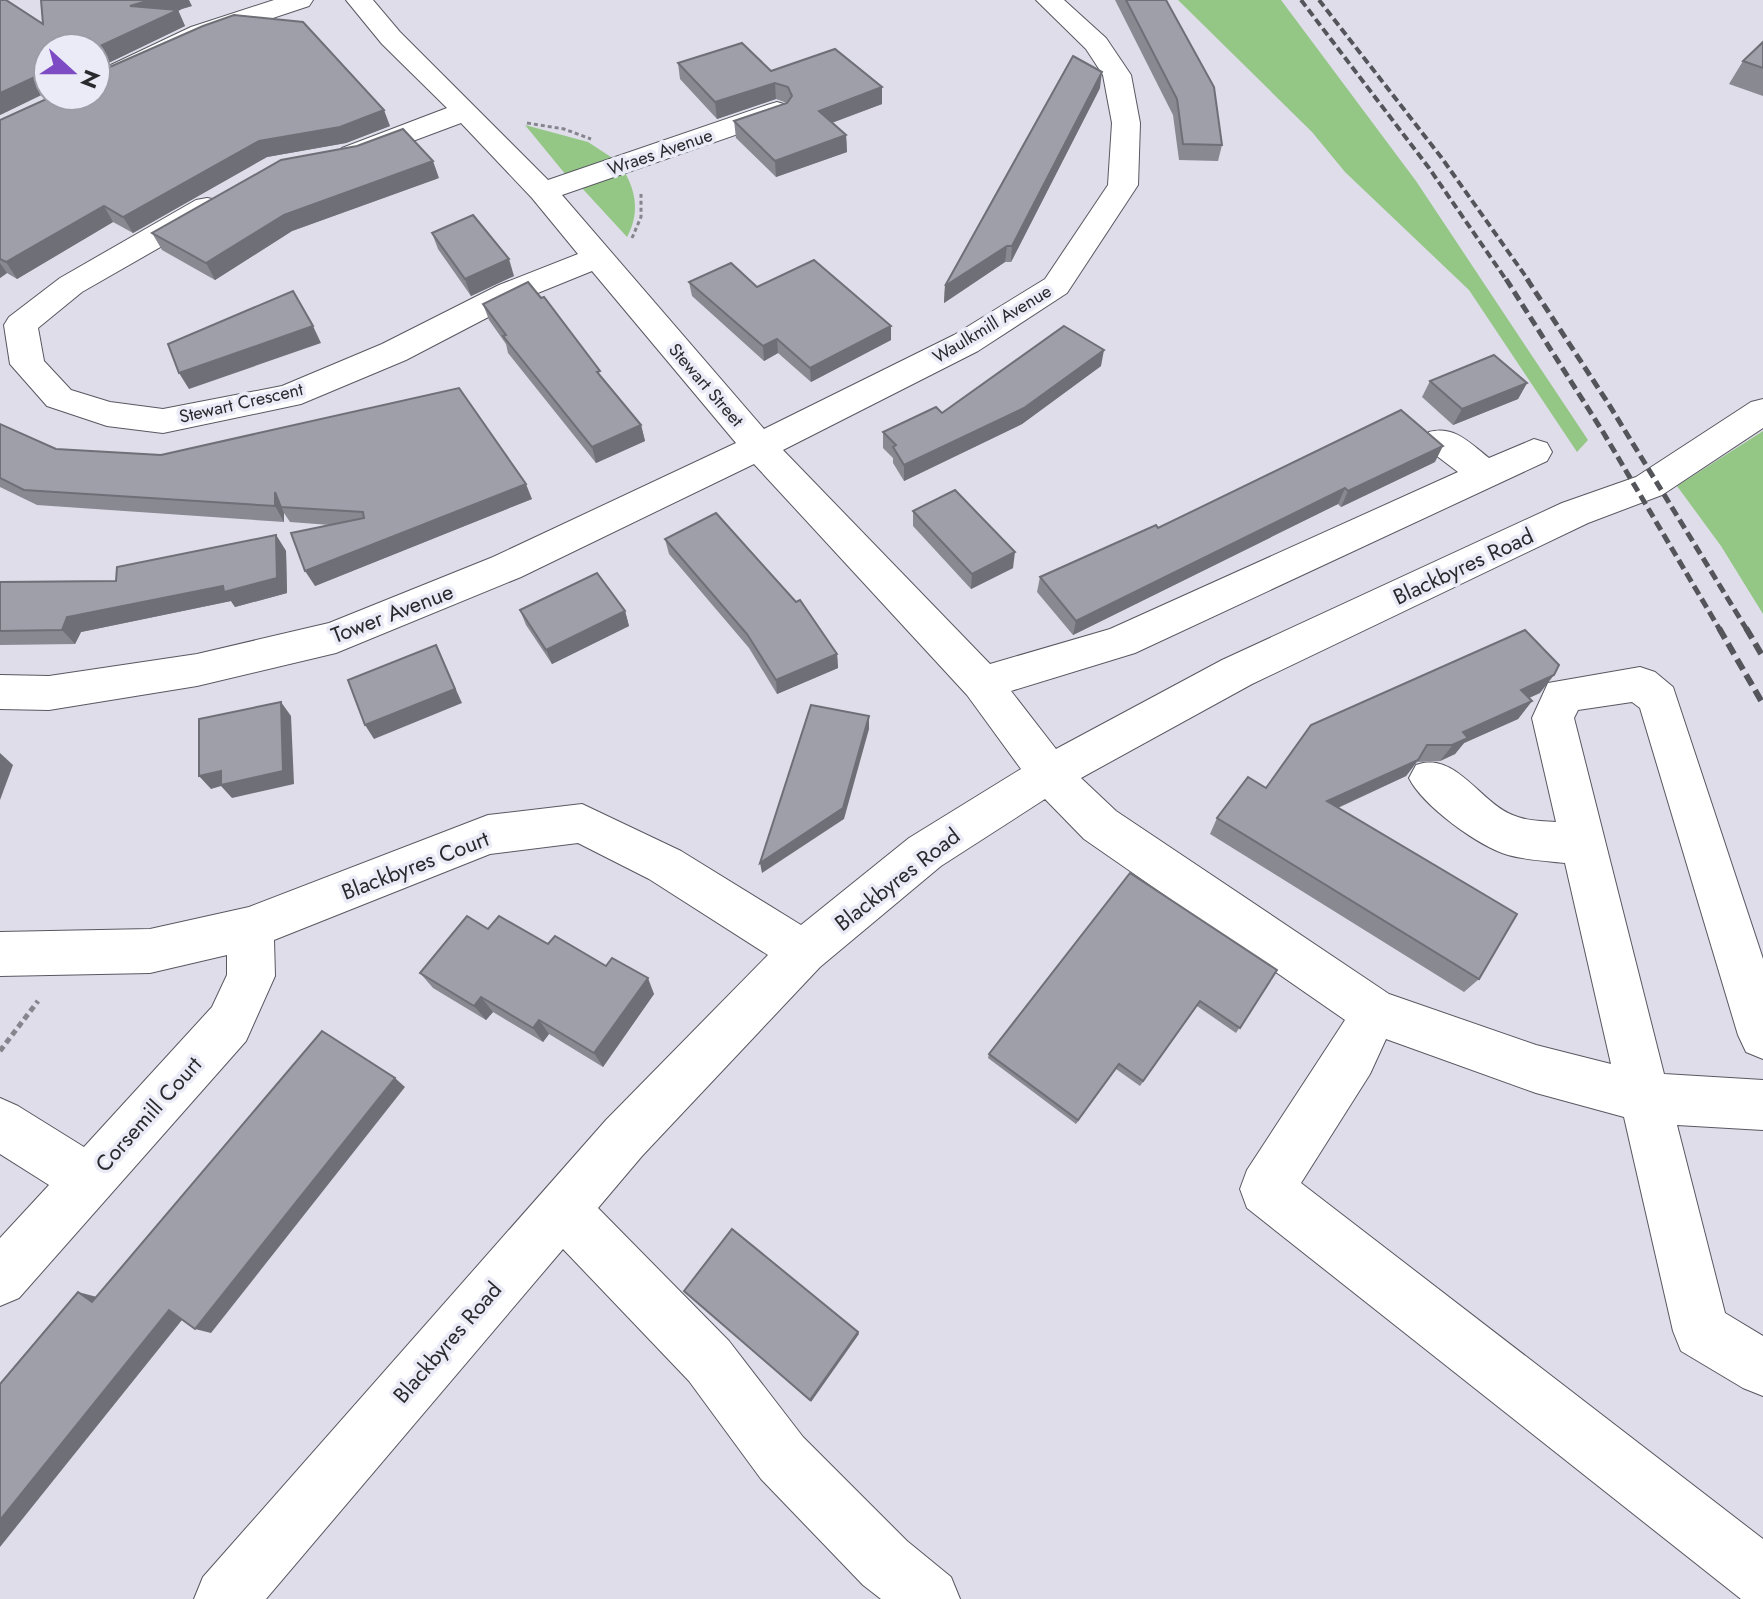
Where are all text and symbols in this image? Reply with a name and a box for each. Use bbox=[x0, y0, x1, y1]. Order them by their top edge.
north arrow bbox=[32, 32, 112, 112]
text: N bbox=[73, 65, 109, 93]
street label: Wraes Avenue bbox=[604, 122, 716, 182]
street label: Waulkmill Avenue bbox=[928, 278, 1056, 370]
street label: Stewart Street bbox=[662, 338, 750, 433]
street label: Stewart Crescent bbox=[177, 376, 306, 430]
street label: Blackbyres Road bbox=[1388, 519, 1538, 613]
street label: Tower Avenue bbox=[326, 575, 458, 651]
street label: Blackbyres Road bbox=[827, 820, 967, 938]
street label: Blackbyres Court bbox=[337, 822, 494, 908]
street label: Corsemill Court bbox=[87, 1049, 209, 1179]
street label: Blackbyres Road bbox=[385, 1274, 509, 1410]

